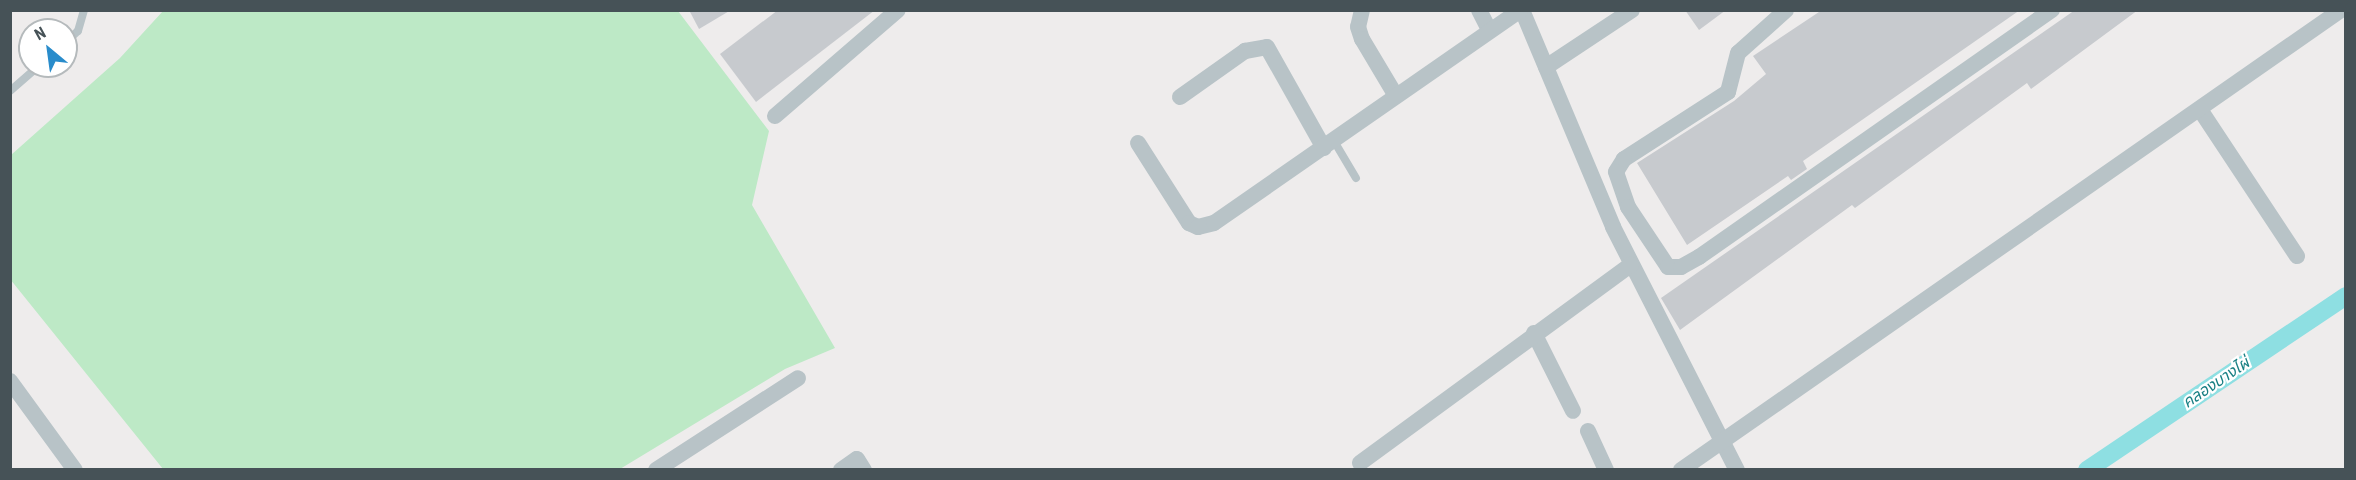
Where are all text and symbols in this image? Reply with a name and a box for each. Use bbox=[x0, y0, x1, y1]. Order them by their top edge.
north arrow bbox=[18, 18, 78, 78]
text: N bbox=[31, 23, 49, 44]
water label: คลองบางไผ่ bbox=[2179, 354, 2253, 412]

